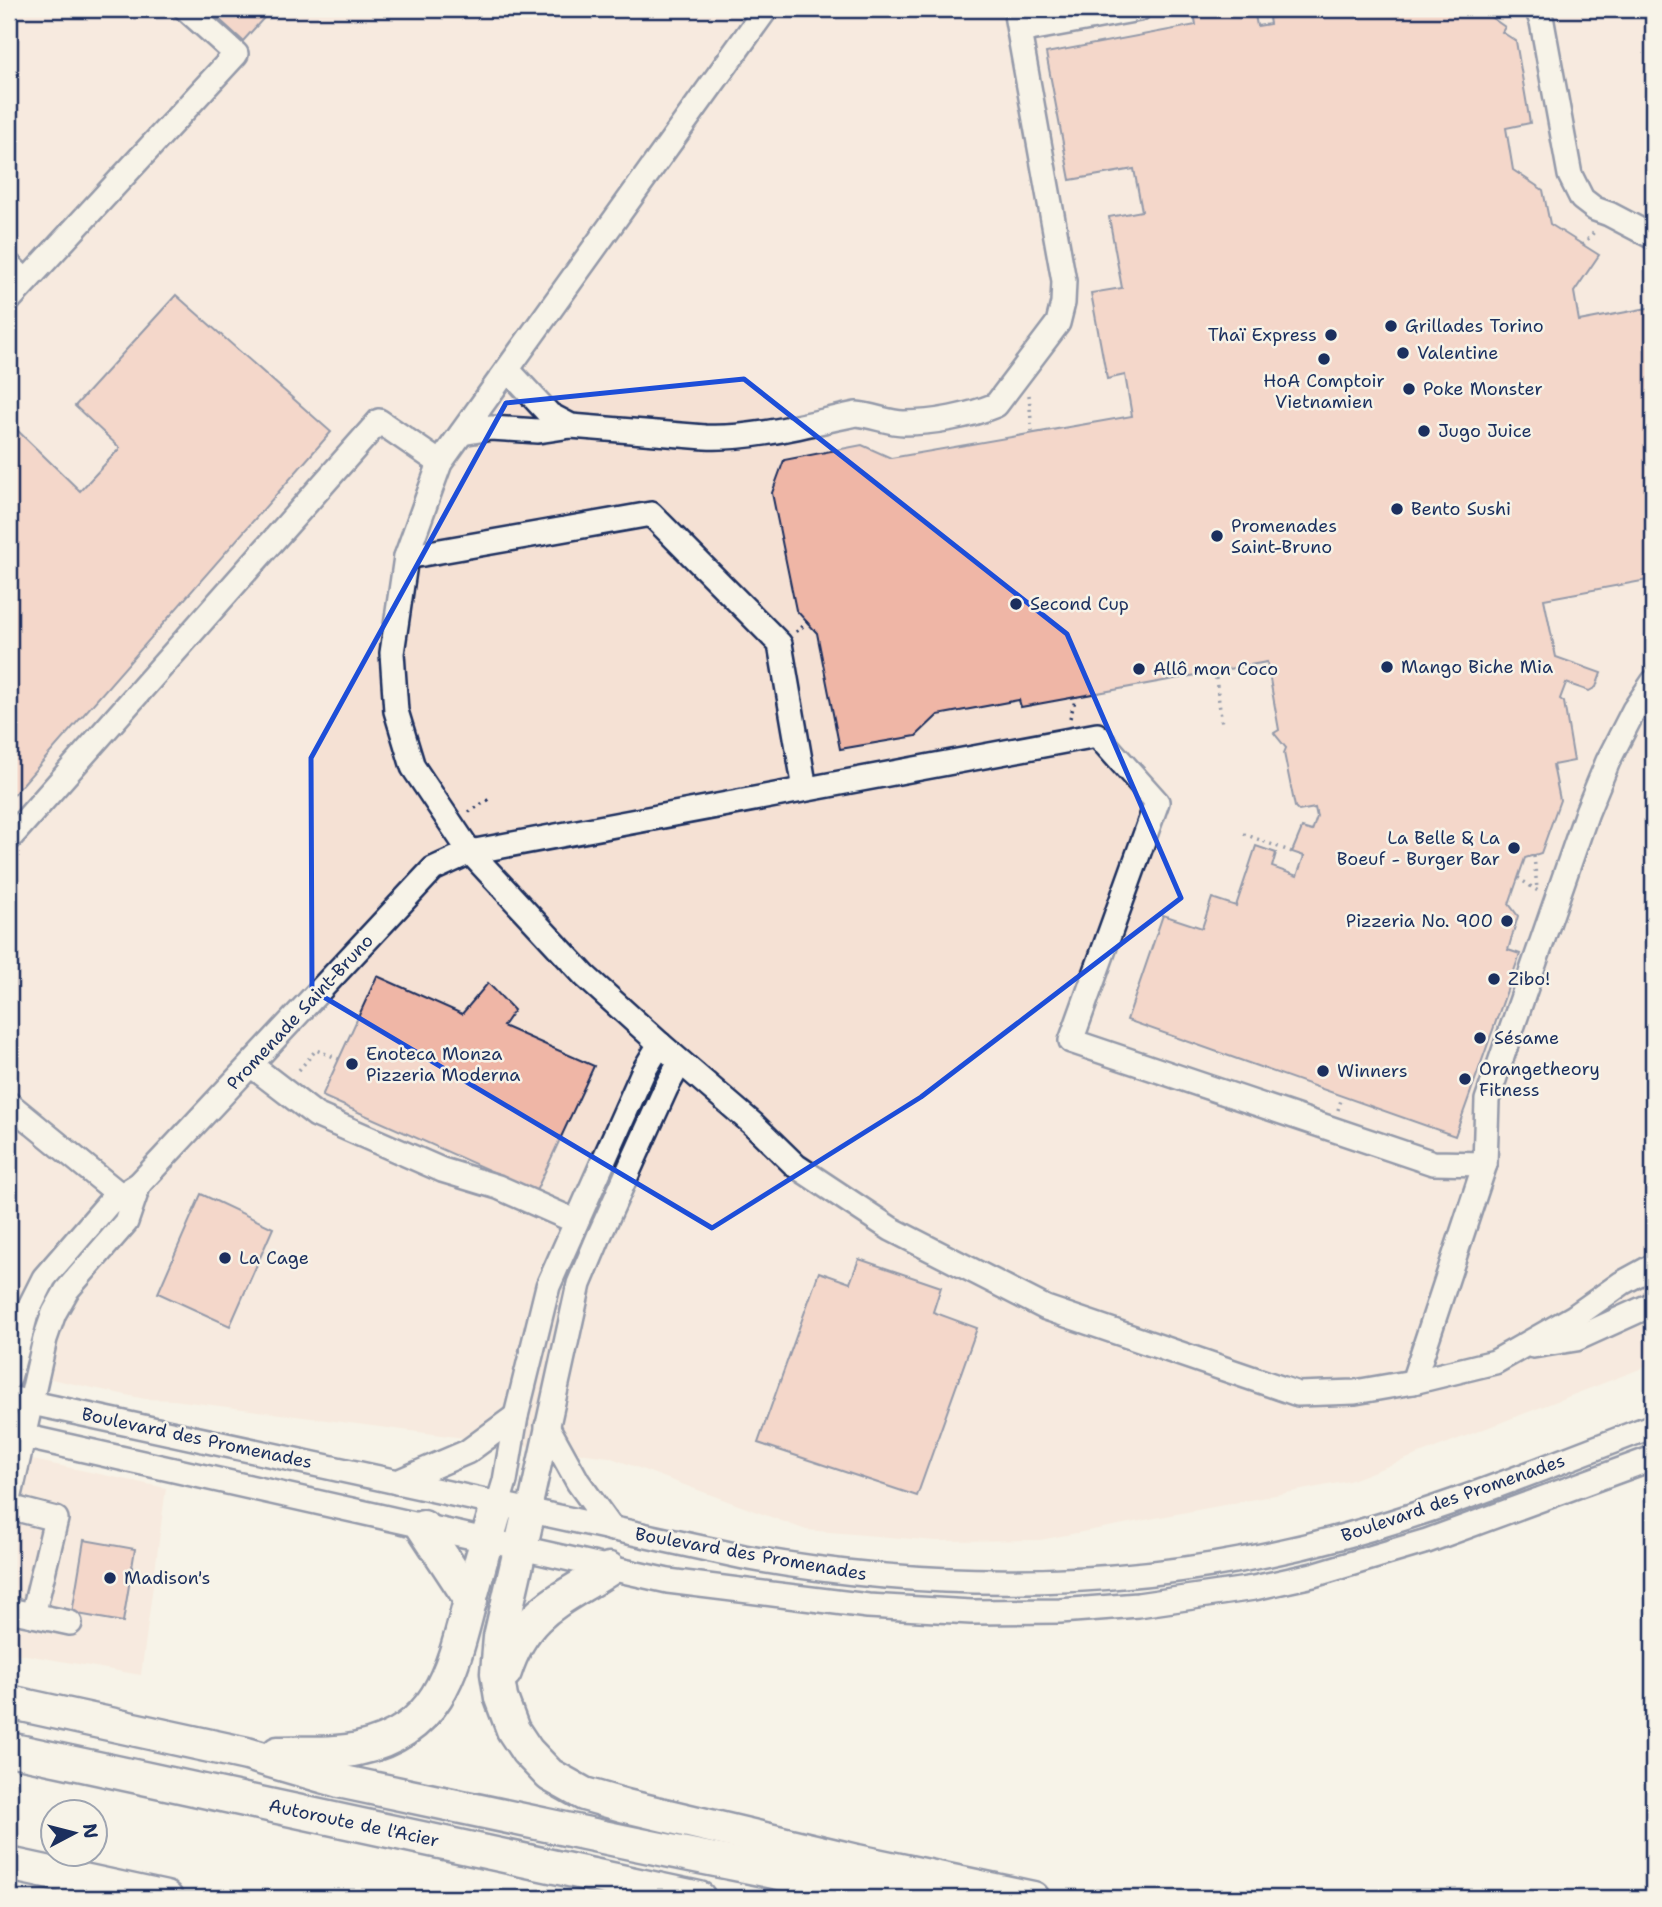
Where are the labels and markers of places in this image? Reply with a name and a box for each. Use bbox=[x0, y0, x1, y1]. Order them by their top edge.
place label: Grillades Torino bbox=[1405, 314, 1544, 338]
marker: Grillades Torino bbox=[1383, 318, 1399, 334]
place label: Thaï Express bbox=[1208, 323, 1317, 347]
marker: Thaï Express bbox=[1323, 327, 1339, 343]
place label: Valentine bbox=[1417, 341, 1498, 365]
marker: Valentine bbox=[1395, 345, 1411, 361]
marker: HoA Comptoir Vietnamien bbox=[1316, 351, 1332, 367]
place label: HoA Comptoir Vietnamien bbox=[1263, 369, 1385, 414]
place label: Poke Monster bbox=[1423, 377, 1543, 401]
marker: Poke Monster bbox=[1401, 381, 1417, 397]
place label: Jugo Juice bbox=[1438, 419, 1532, 443]
marker: Jugo Juice bbox=[1416, 423, 1432, 439]
place label: Bento Sushi bbox=[1411, 497, 1511, 521]
marker: Bento Sushi bbox=[1389, 501, 1405, 517]
place label: Promenades Saint-Bruno bbox=[1231, 514, 1337, 559]
marker: Promenades Saint-Bruno bbox=[1209, 528, 1225, 544]
place label: Second Cup bbox=[1030, 592, 1129, 616]
marker: Second Cup bbox=[1008, 596, 1024, 612]
place label: Mango Biche Mia bbox=[1401, 655, 1553, 679]
place label: Allô mon Coco bbox=[1153, 657, 1278, 681]
marker: Mango Biche Mia bbox=[1379, 659, 1395, 675]
marker: Allô mon Coco bbox=[1131, 661, 1147, 677]
place label: La Belle & La Boeuf - Burger Bar bbox=[1337, 826, 1500, 871]
marker: La Belle & La Boeuf - Burger Bar bbox=[1506, 840, 1522, 856]
place label: Pizzeria No. 900 bbox=[1346, 909, 1493, 933]
marker: Pizzeria No. 900 bbox=[1499, 913, 1515, 929]
place label: Zibo! bbox=[1508, 967, 1550, 991]
marker: Zibo! bbox=[1486, 971, 1502, 987]
place label: Sésame bbox=[1494, 1026, 1559, 1050]
marker: Sésame bbox=[1472, 1030, 1488, 1046]
place label: Enoteca Monza Pizzeria Moderna bbox=[366, 1042, 521, 1087]
marker: Enoteca Monza Pizzeria Moderna bbox=[344, 1056, 360, 1072]
place label: Orangetheory Fitness bbox=[1479, 1057, 1600, 1102]
place label: Winners bbox=[1337, 1059, 1408, 1083]
marker: Winners bbox=[1315, 1063, 1331, 1079]
marker: Orangetheory Fitness bbox=[1457, 1071, 1473, 1087]
place label: La Cage bbox=[239, 1246, 309, 1270]
marker: La Cage bbox=[217, 1250, 233, 1266]
place label: Madison's bbox=[124, 1566, 210, 1590]
marker: Madison's bbox=[102, 1570, 118, 1586]

